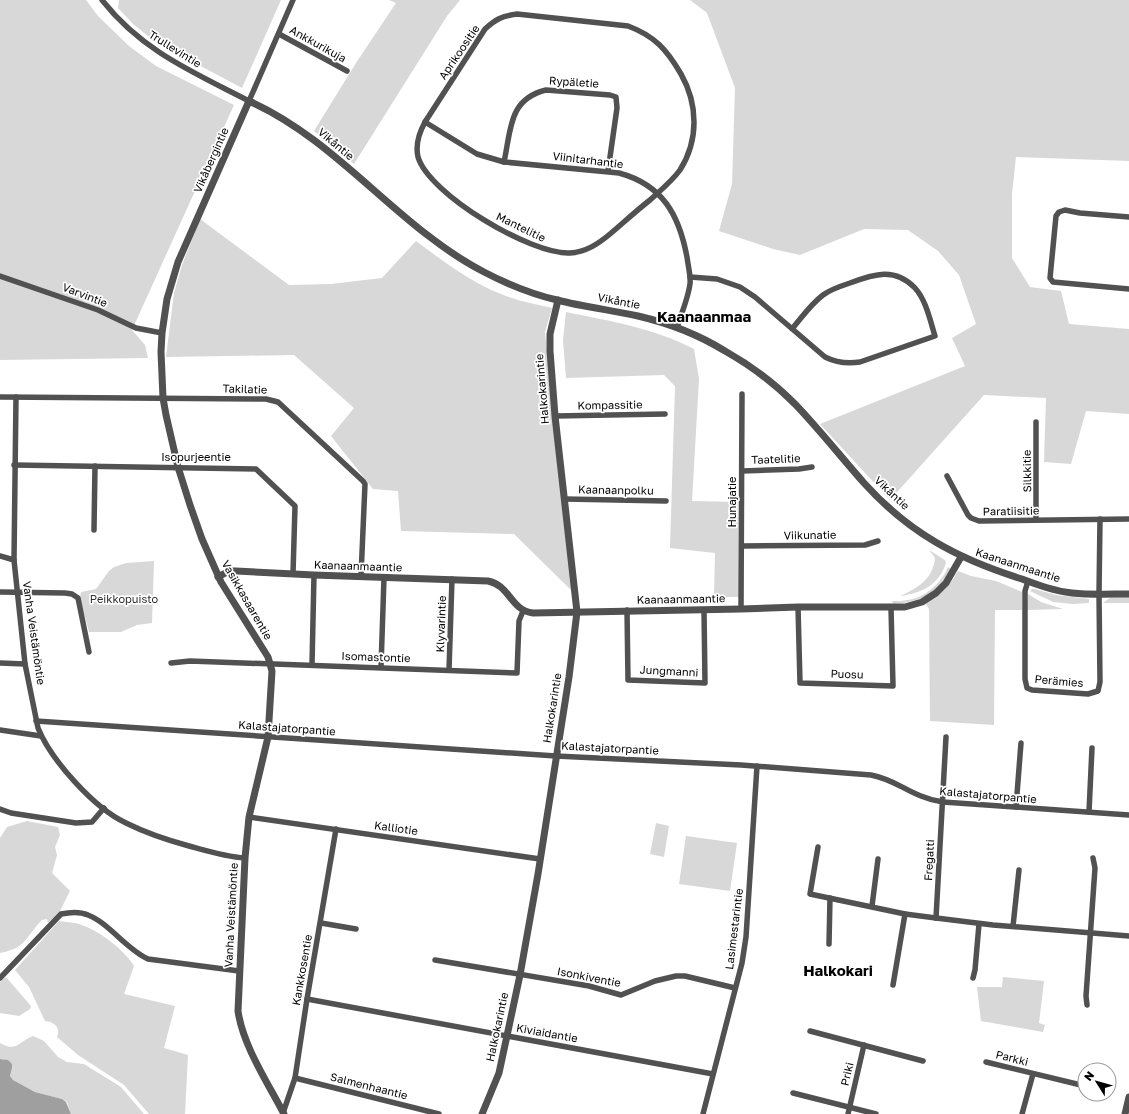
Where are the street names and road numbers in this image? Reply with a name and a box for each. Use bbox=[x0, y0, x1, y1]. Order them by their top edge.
street label: Aprikoositie bbox=[436, 22, 482, 82]
street label: Ankkurikuja bbox=[288, 23, 349, 64]
street label: Trullevintie bbox=[147, 27, 204, 70]
street label: Rypäletie bbox=[549, 73, 599, 90]
street label: Vikåbergintie bbox=[190, 125, 231, 194]
street label: Vikåntie bbox=[316, 125, 357, 162]
street label: Viinitarhantie bbox=[552, 149, 624, 170]
street label: Mantelitie bbox=[494, 209, 548, 244]
street label: Varvintie bbox=[61, 280, 109, 309]
street label: Vikåntie bbox=[597, 290, 641, 311]
street label: Halkokarintie bbox=[532, 353, 551, 425]
street label: Takilatie bbox=[223, 381, 268, 396]
street label: Kompassitie bbox=[577, 397, 643, 412]
street label: Isopurjeentie bbox=[161, 450, 231, 463]
street label: Silkkitie bbox=[1020, 450, 1033, 492]
street label: Taatelitie bbox=[751, 451, 801, 466]
street label: Vikåntie bbox=[872, 473, 913, 512]
street label: Hunajatie bbox=[725, 477, 738, 527]
street label: Kaanaanpolku bbox=[578, 482, 654, 497]
street label: Paratiisitie bbox=[983, 504, 1039, 517]
street label: Viikunatie bbox=[784, 528, 836, 541]
street label: Kaanaanmaantie bbox=[974, 545, 1062, 584]
street label: Kaanaanmaantie bbox=[314, 557, 402, 574]
street label: Vasikkasaarentie bbox=[219, 558, 275, 642]
street label: Vanha Veistämöntie bbox=[21, 580, 48, 686]
street label: Kaanaanmaantie bbox=[637, 591, 725, 606]
street label: Klyvarintie bbox=[433, 595, 448, 653]
street label: Isomastontie bbox=[341, 649, 411, 664]
street label: Jungmanni bbox=[639, 662, 699, 679]
street label: Puosu bbox=[830, 666, 864, 681]
street label: Halkokarintie bbox=[540, 672, 563, 744]
street label: Perämies bbox=[1034, 672, 1084, 689]
street label: Kalastajatorpantie bbox=[238, 718, 336, 737]
street label: Kalastajatorpantie bbox=[561, 738, 659, 757]
street label: Kalastajatorpantie bbox=[939, 784, 1037, 805]
street label: Kalliotie bbox=[373, 818, 419, 837]
street label: Fregatti bbox=[921, 839, 936, 881]
street label: Vanha Veistämöntie bbox=[221, 862, 240, 968]
street label: Lasimestarintie bbox=[722, 888, 745, 970]
street label: Kankkosentie bbox=[289, 933, 314, 1006]
street label: Isonkiventie bbox=[556, 964, 622, 989]
street label: Halkokarintie bbox=[483, 991, 510, 1063]
street label: Kiviaidantie bbox=[515, 1021, 579, 1044]
street label: Parkki bbox=[995, 1047, 1030, 1068]
street label: Priki bbox=[838, 1061, 856, 1087]
street label: Salmenhaantie bbox=[329, 1070, 409, 1101]

